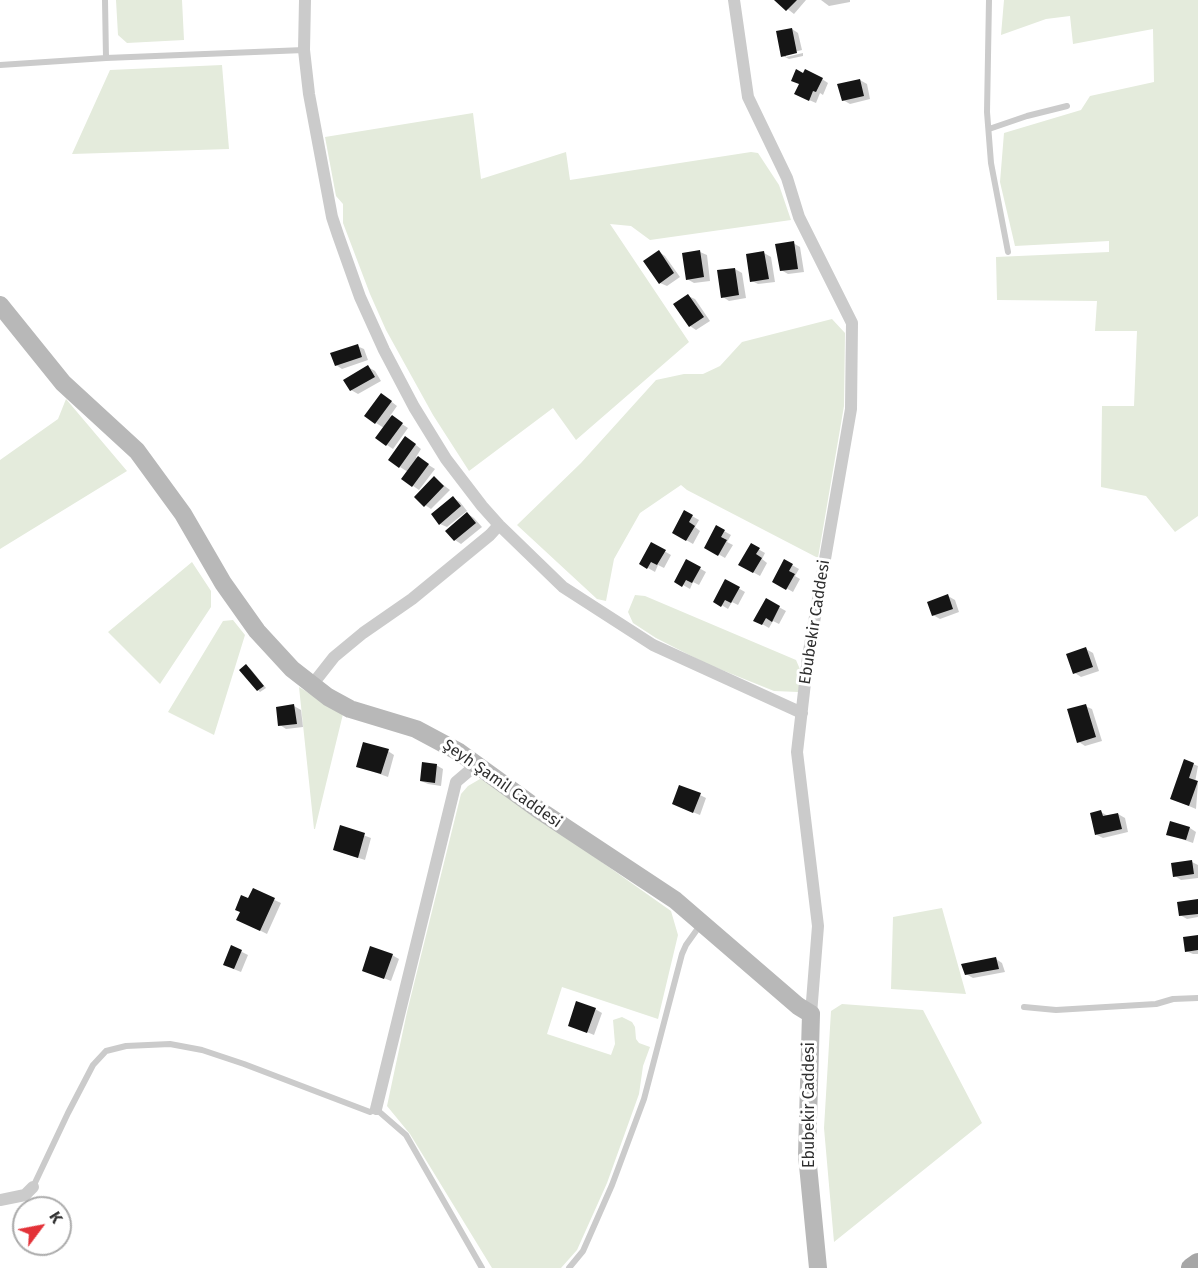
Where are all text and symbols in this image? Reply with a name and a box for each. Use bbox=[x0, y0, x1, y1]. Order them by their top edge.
street label: Ebubekir Caddesi bbox=[796, 558, 834, 686]
street label: Şeyh Şamil Caddesi bbox=[439, 736, 565, 832]
street label: Ebubekir Caddesi bbox=[800, 1042, 820, 1168]
north arrow bbox=[12, 1196, 72, 1256]
text: K bbox=[45, 1208, 67, 1227]

